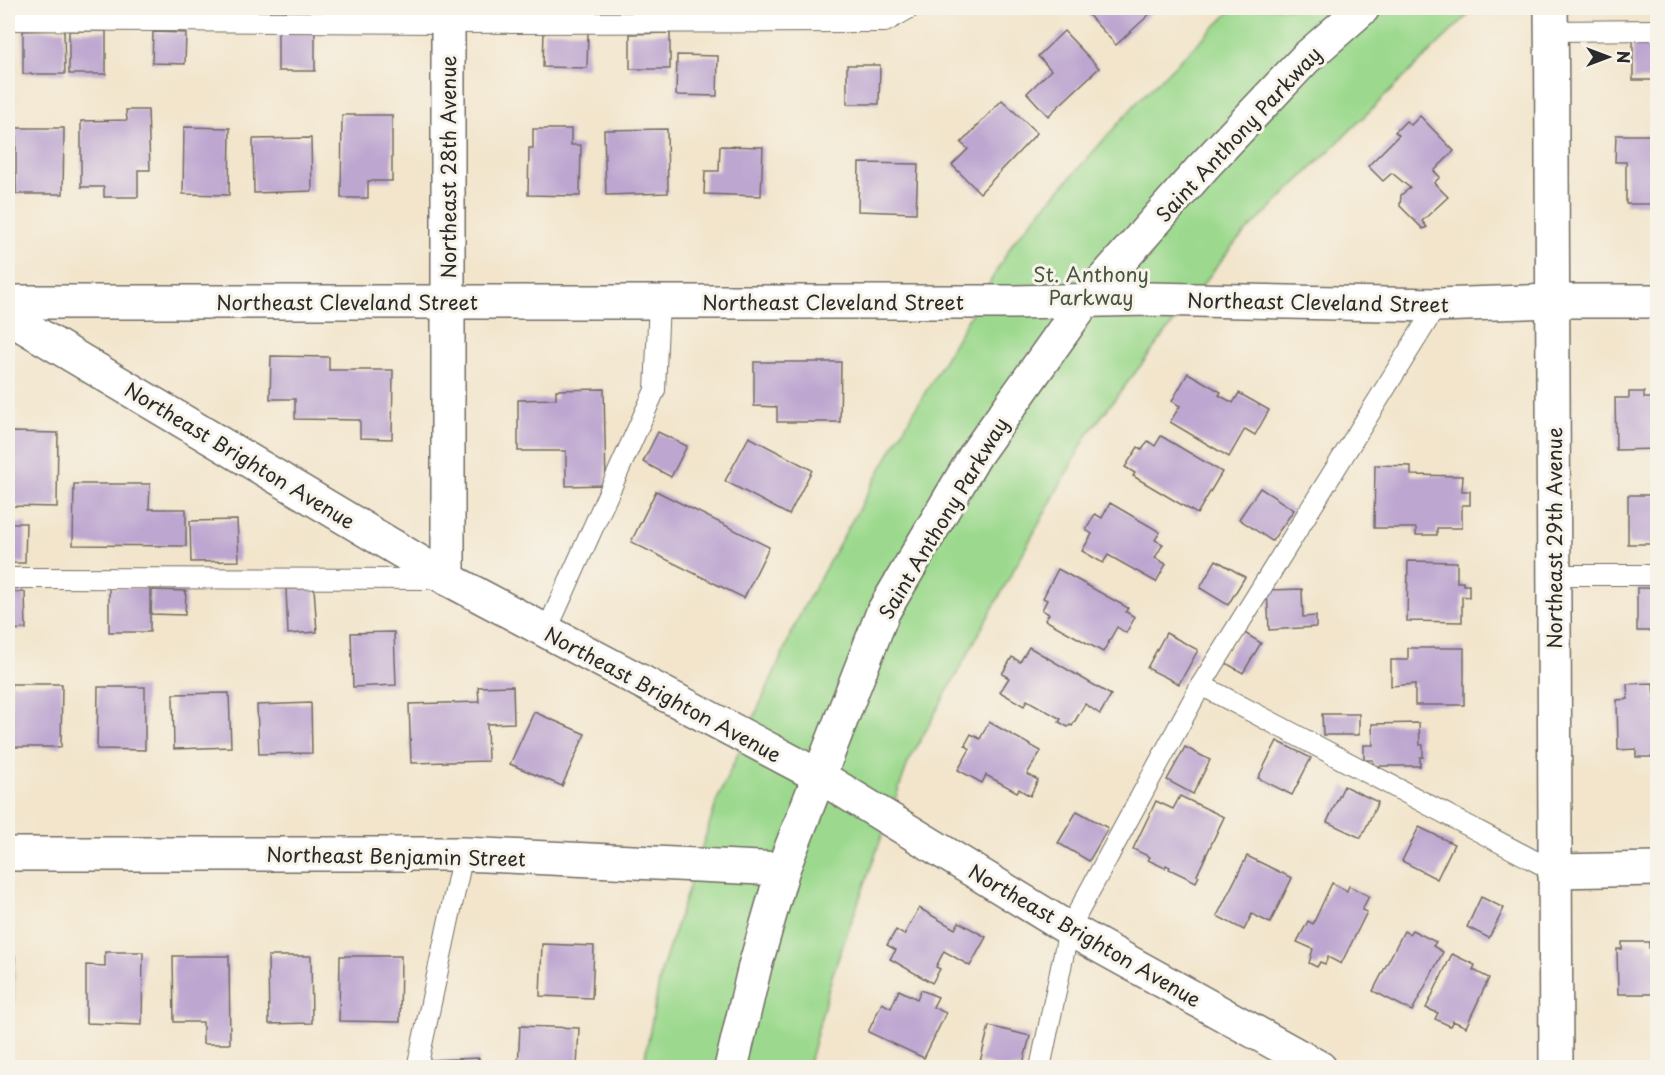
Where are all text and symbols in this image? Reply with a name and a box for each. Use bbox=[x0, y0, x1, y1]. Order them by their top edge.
north arrow bbox=[1578, 27, 1638, 87]
street label: Saint Anthony Parkway bbox=[1148, 39, 1328, 229]
text: N bbox=[1612, 51, 1636, 63]
street label: Northeast 28th Avenue bbox=[433, 56, 463, 278]
park label: St. Anthony Parkway bbox=[1033, 259, 1149, 312]
street label: Northeast Cleveland Street bbox=[1187, 285, 1449, 319]
street label: Northeast Cleveland Street bbox=[216, 287, 478, 317]
street label: Northeast Cleveland Street bbox=[702, 287, 964, 317]
street label: Northeast Brighton Avenue bbox=[119, 374, 361, 536]
street label: Saint Anthony Parkway bbox=[871, 411, 1015, 625]
street label: Northeast 29th Avenue bbox=[1539, 427, 1569, 649]
street label: Northeast Brighton Avenue bbox=[539, 619, 787, 769]
street label: Northeast Benjamin Street bbox=[266, 839, 526, 873]
street label: Northeast Brighton Avenue bbox=[963, 856, 1207, 1014]

